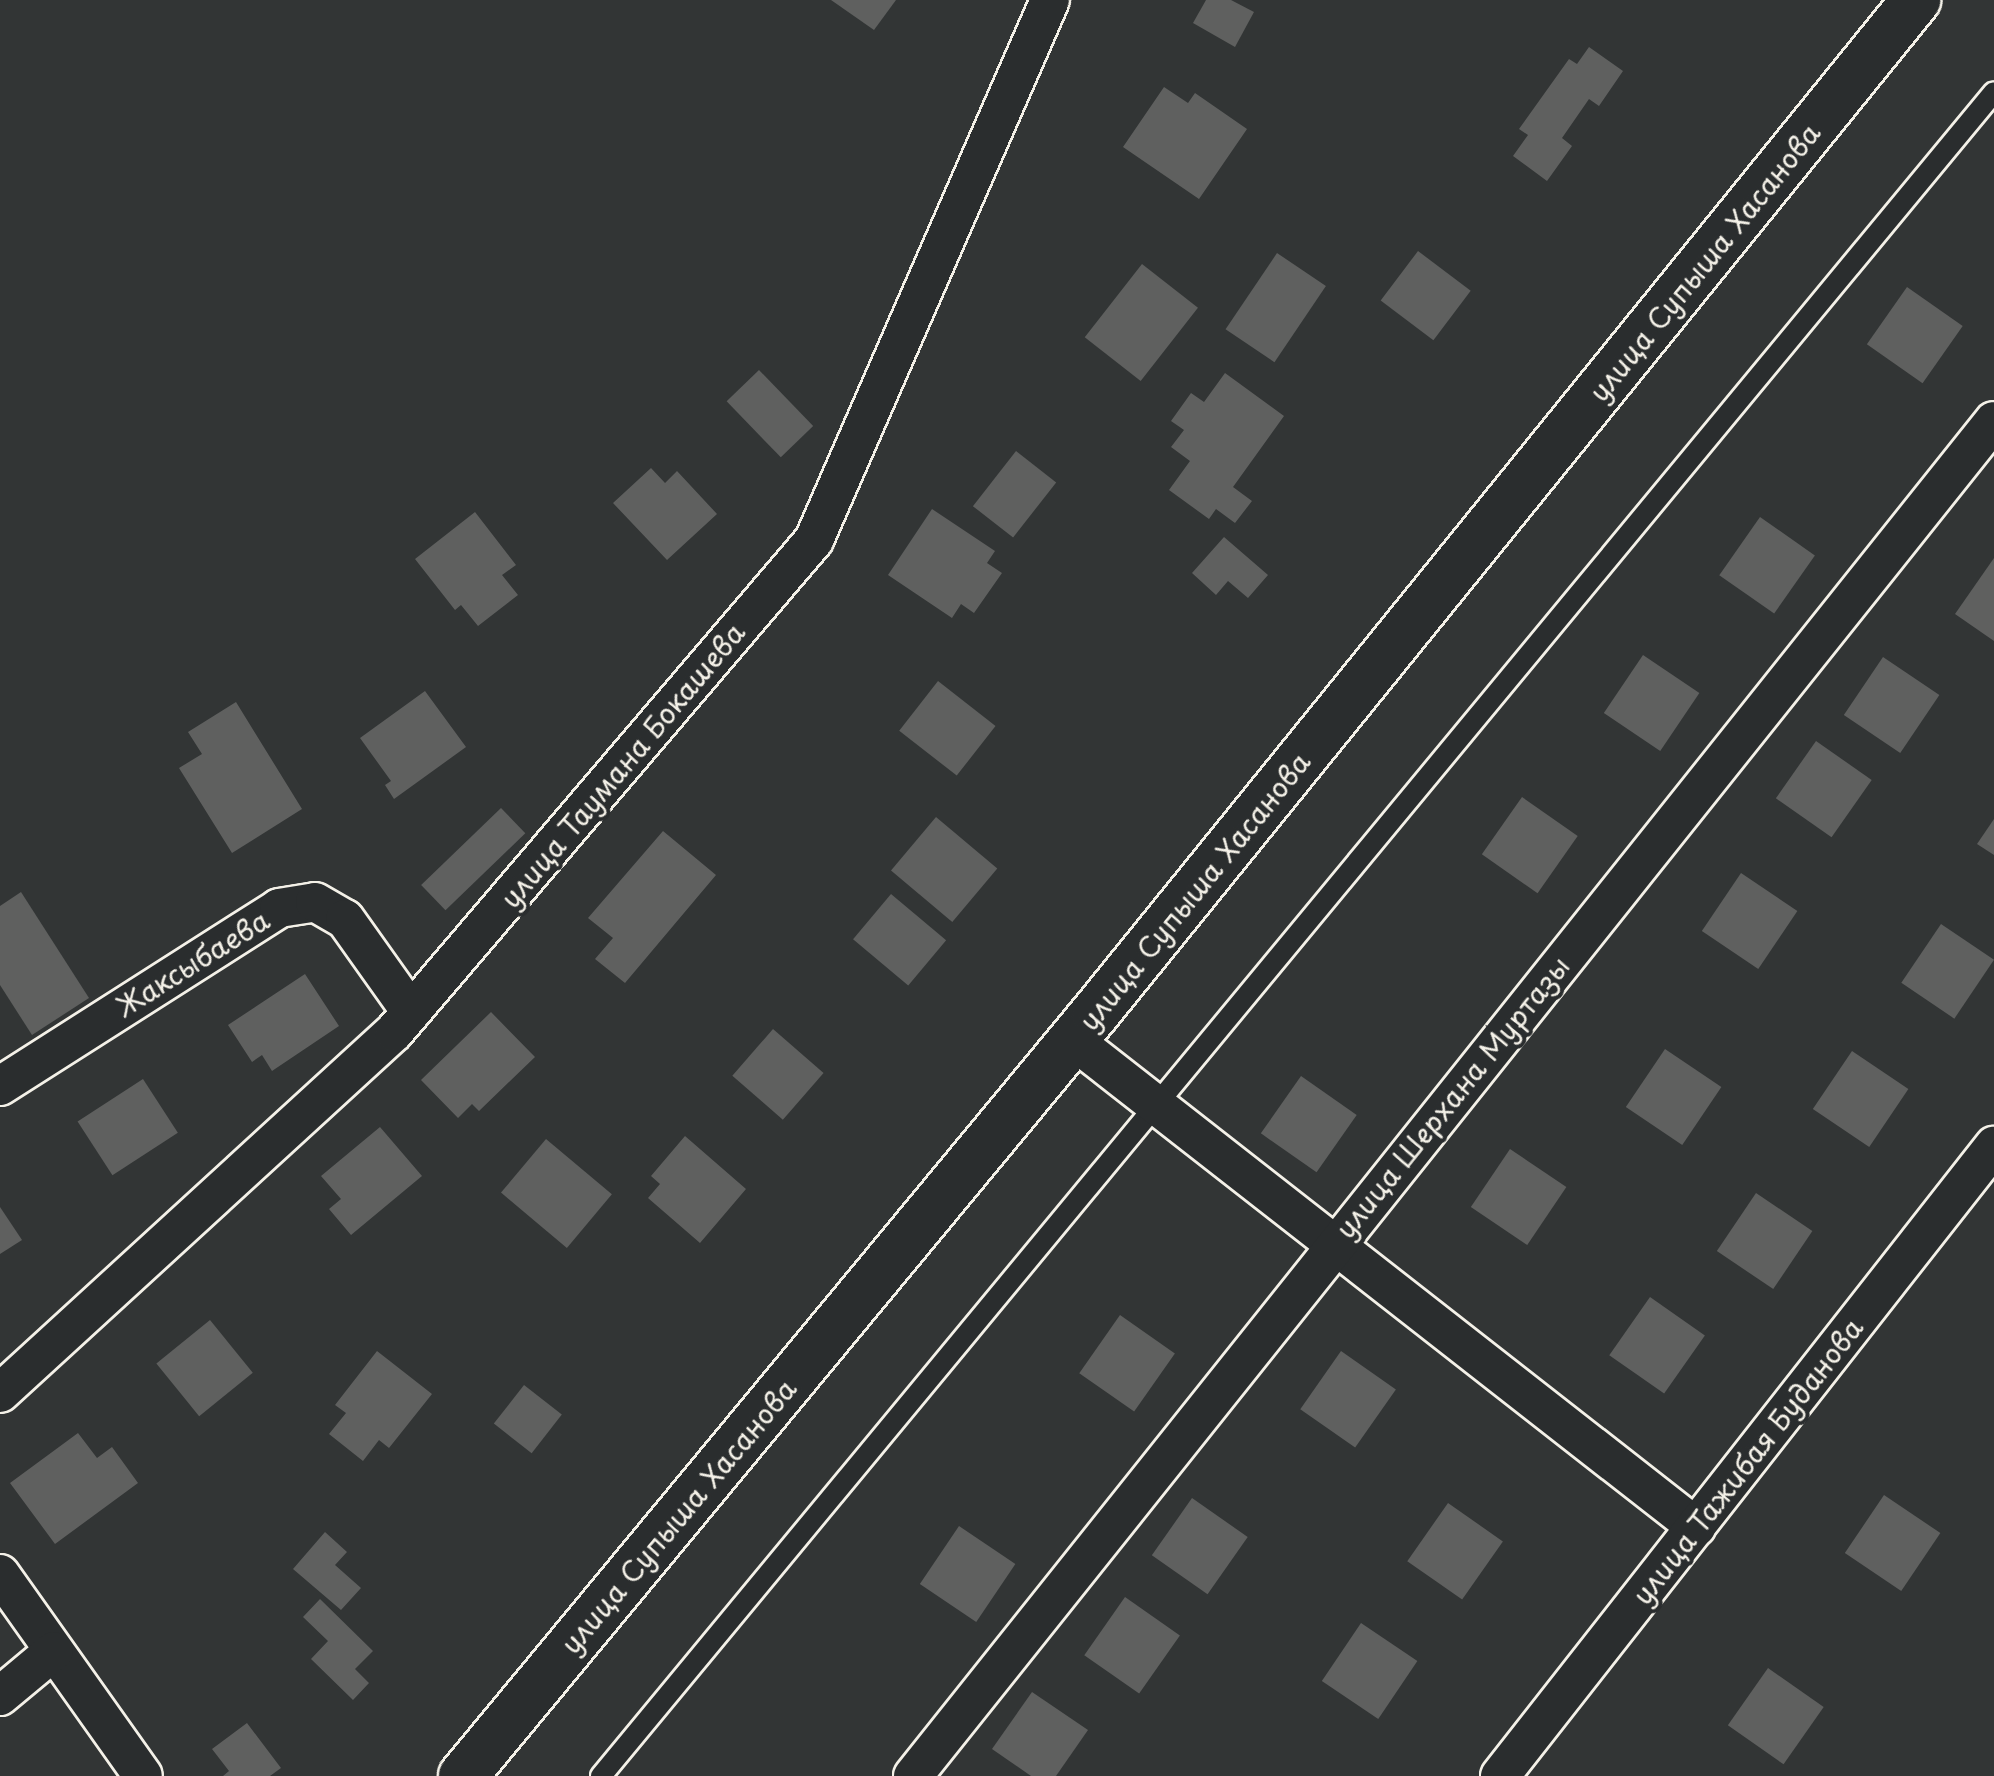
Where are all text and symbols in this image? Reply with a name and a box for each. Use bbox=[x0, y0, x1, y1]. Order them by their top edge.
street label: улица Супыша Хасанова bbox=[1582, 116, 1826, 408]
street label: улица Таумана Бокашева bbox=[492, 614, 752, 916]
street label: улица Супыша Хасанова bbox=[1072, 745, 1316, 1037]
street label: Жаксыбаева bbox=[109, 902, 275, 1024]
street label: улица Шерхана Муртазы bbox=[1327, 948, 1577, 1246]
street label: улица Тажибая Буданова bbox=[1624, 1311, 1870, 1611]
street label: улица Супыша Хасанова bbox=[553, 1372, 803, 1660]

